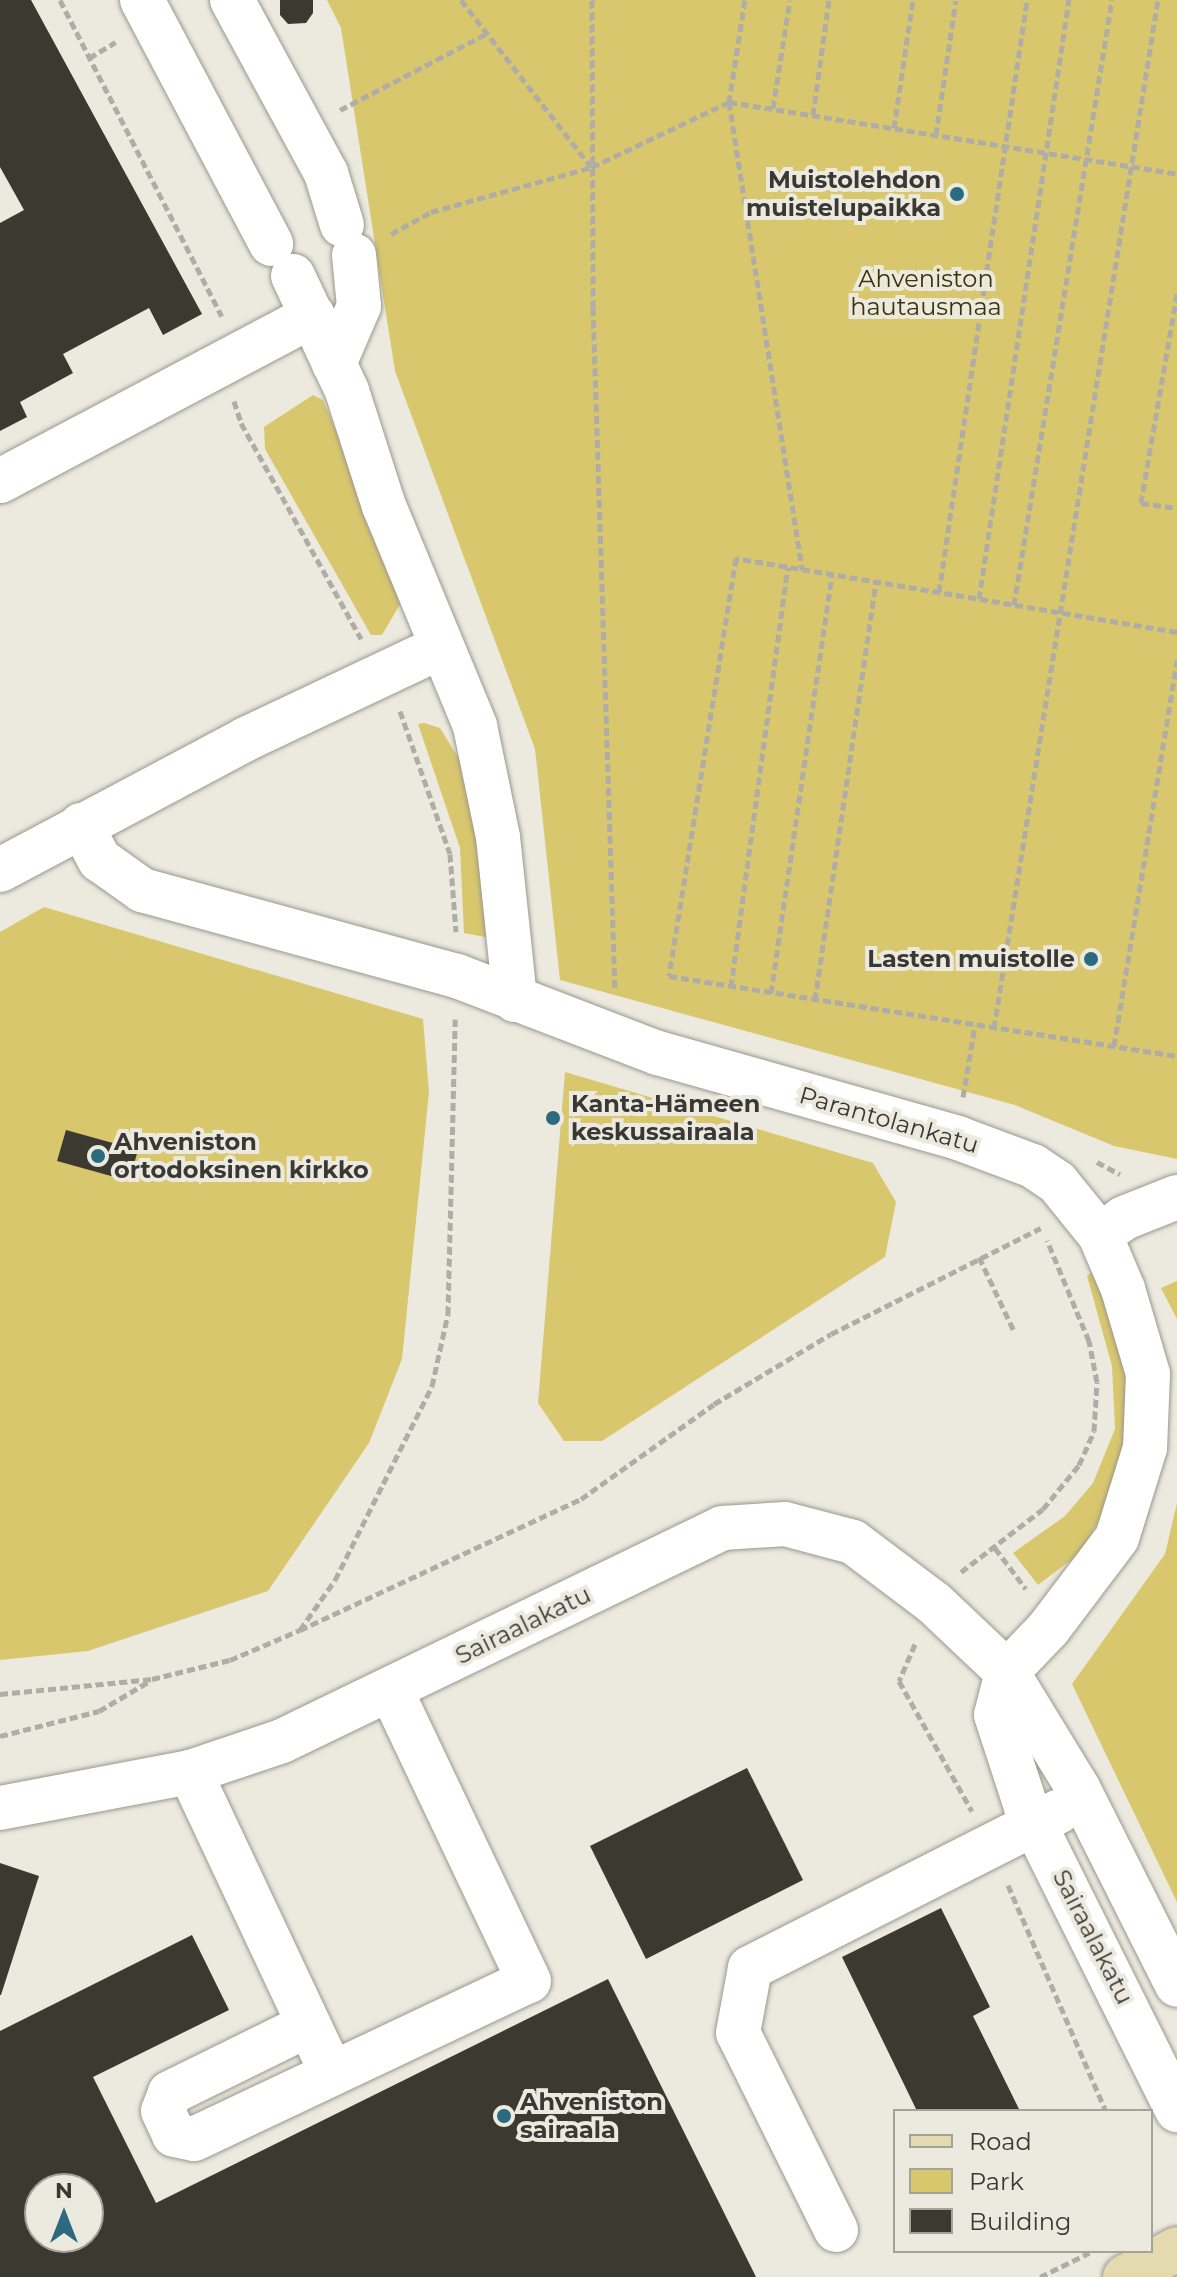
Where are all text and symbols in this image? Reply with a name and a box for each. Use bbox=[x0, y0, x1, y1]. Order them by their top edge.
place label: Muistolehdon muistelupaikka bbox=[746, 166, 941, 222]
marker: Muistolehdon muistelupaikka bbox=[948, 185, 966, 203]
park label: Ahveniston hautausmaa bbox=[850, 265, 1002, 321]
place label: Lasten muistolle bbox=[867, 945, 1075, 973]
marker: Lasten muistolle bbox=[1082, 950, 1100, 968]
street label: Parantolankatu bbox=[796, 1081, 982, 1159]
place label: Kanta-Hämeen keskussairaala bbox=[571, 1090, 760, 1146]
marker: Kanta-Hämeen keskussairaala bbox=[542, 1107, 564, 1129]
place label: Ahveniston ortodoksinen kirkko bbox=[114, 1128, 369, 1184]
marker: Ahveniston ortodoksinen kirkko bbox=[89, 1147, 107, 1165]
street label: Sairaalakatu bbox=[451, 1580, 595, 1670]
street label: Sairaalakatu bbox=[1047, 1865, 1139, 2009]
place label: Ahveniston sairaala bbox=[520, 2088, 663, 2144]
marker: Ahveniston sairaala bbox=[495, 2107, 513, 2125]
legend bbox=[893, 2109, 1153, 2253]
text: Road bbox=[969, 2127, 1032, 2156]
text: Park bbox=[969, 2167, 1024, 2196]
north arrow bbox=[24, 2173, 104, 2253]
text: N bbox=[55, 2177, 73, 2204]
text: Building bbox=[969, 2207, 1072, 2236]

